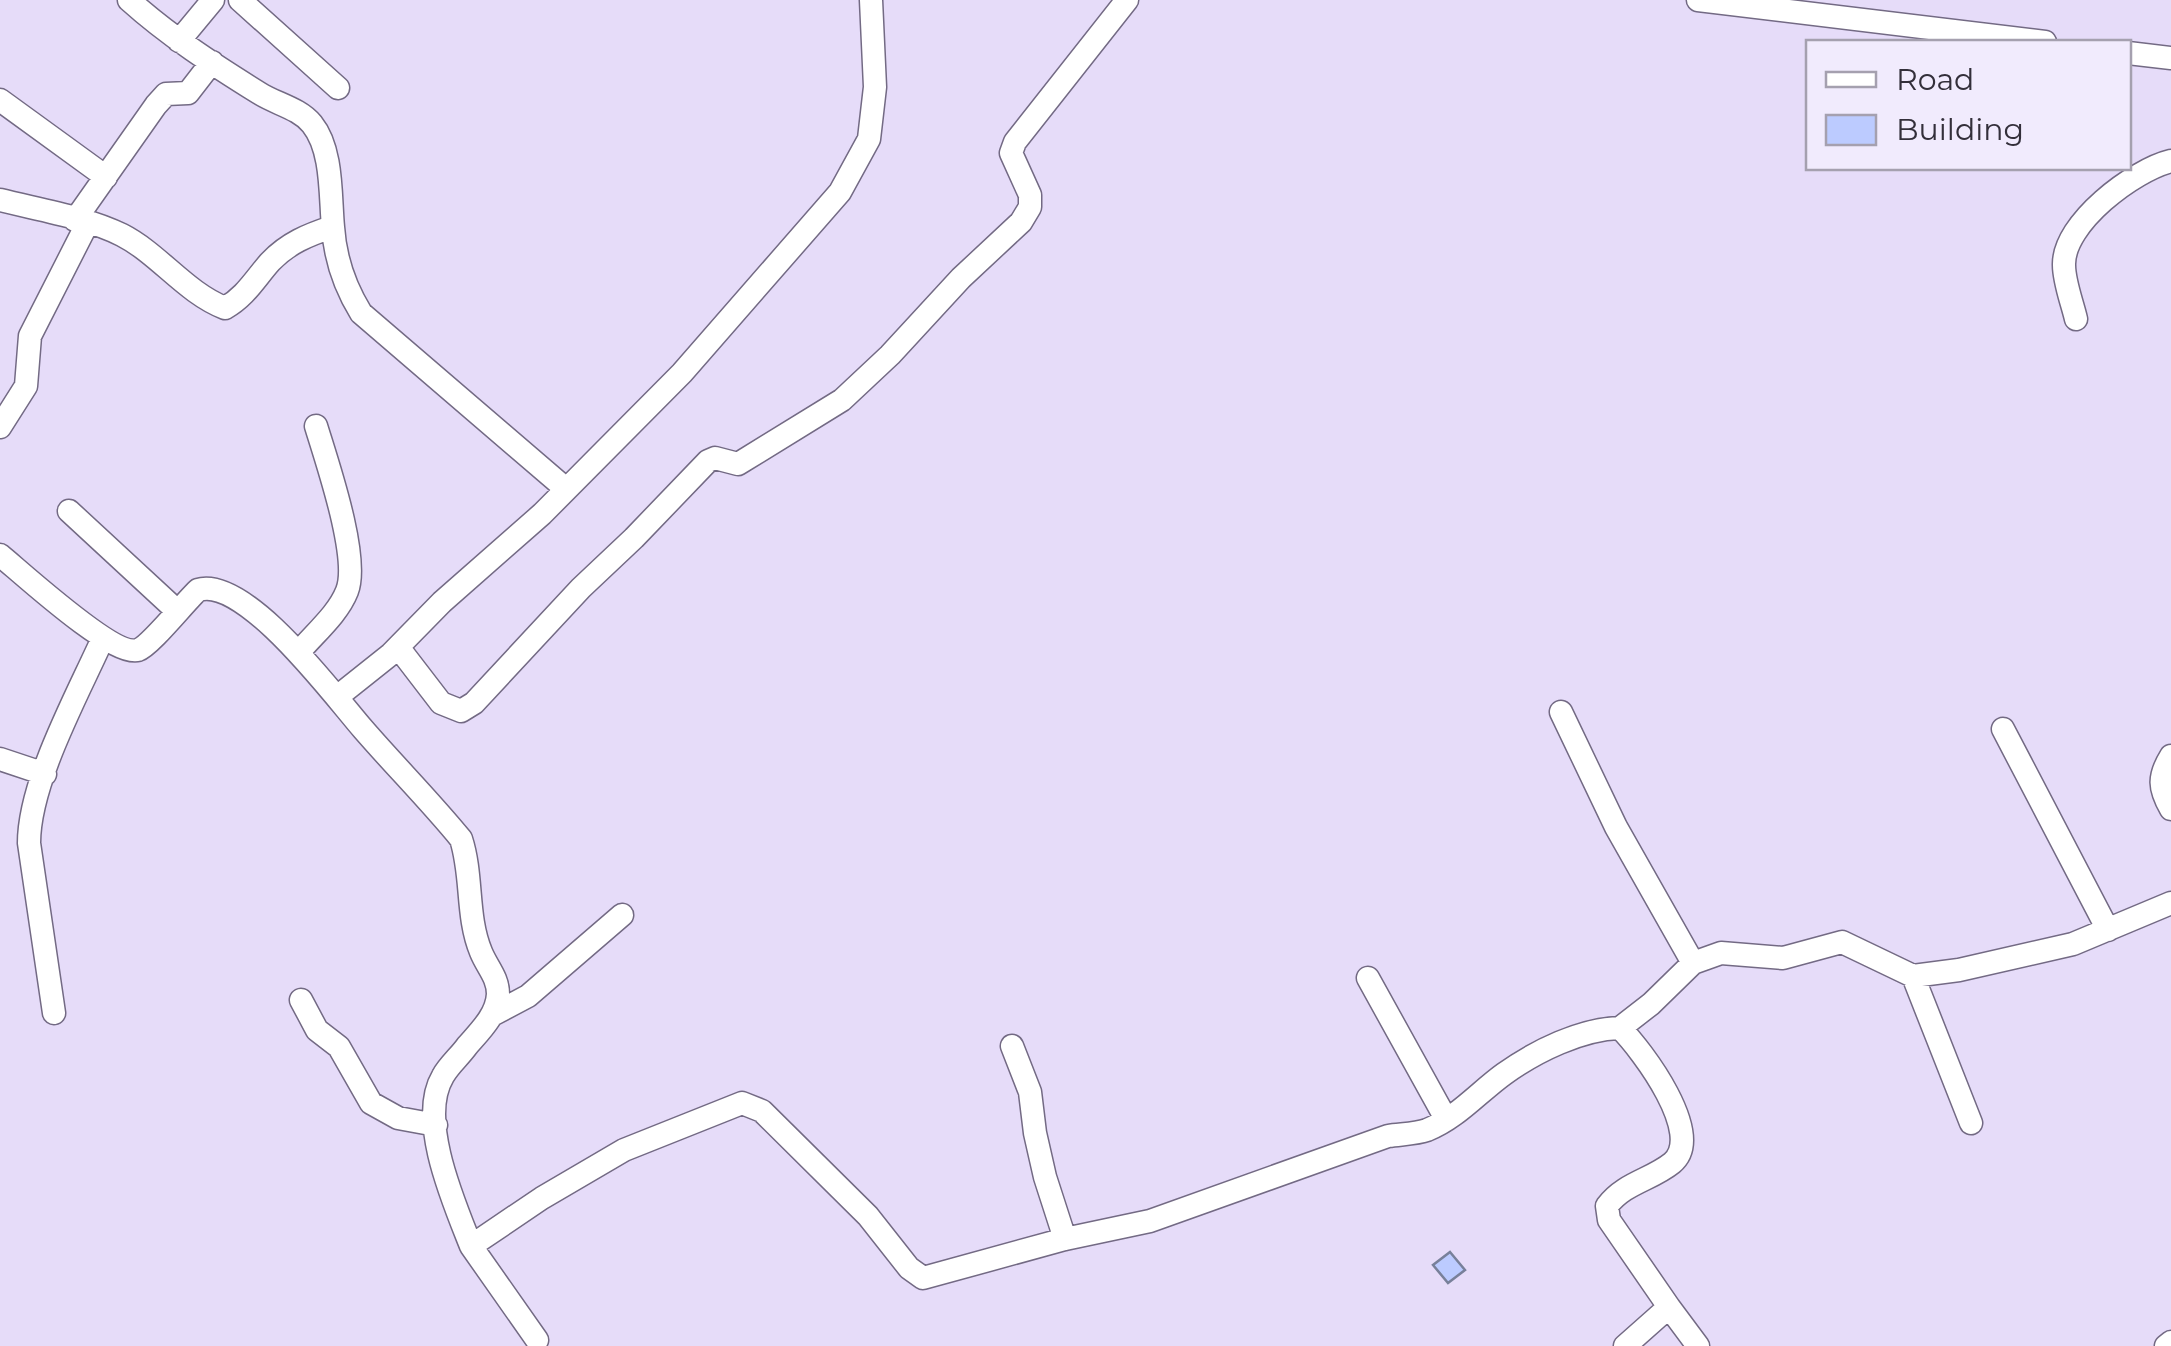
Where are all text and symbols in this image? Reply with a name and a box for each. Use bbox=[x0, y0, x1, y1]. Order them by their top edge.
legend bbox=[1806, 40, 2131, 170]
text: Road bbox=[1896, 61, 1974, 98]
text: Building bbox=[1896, 111, 2024, 148]

